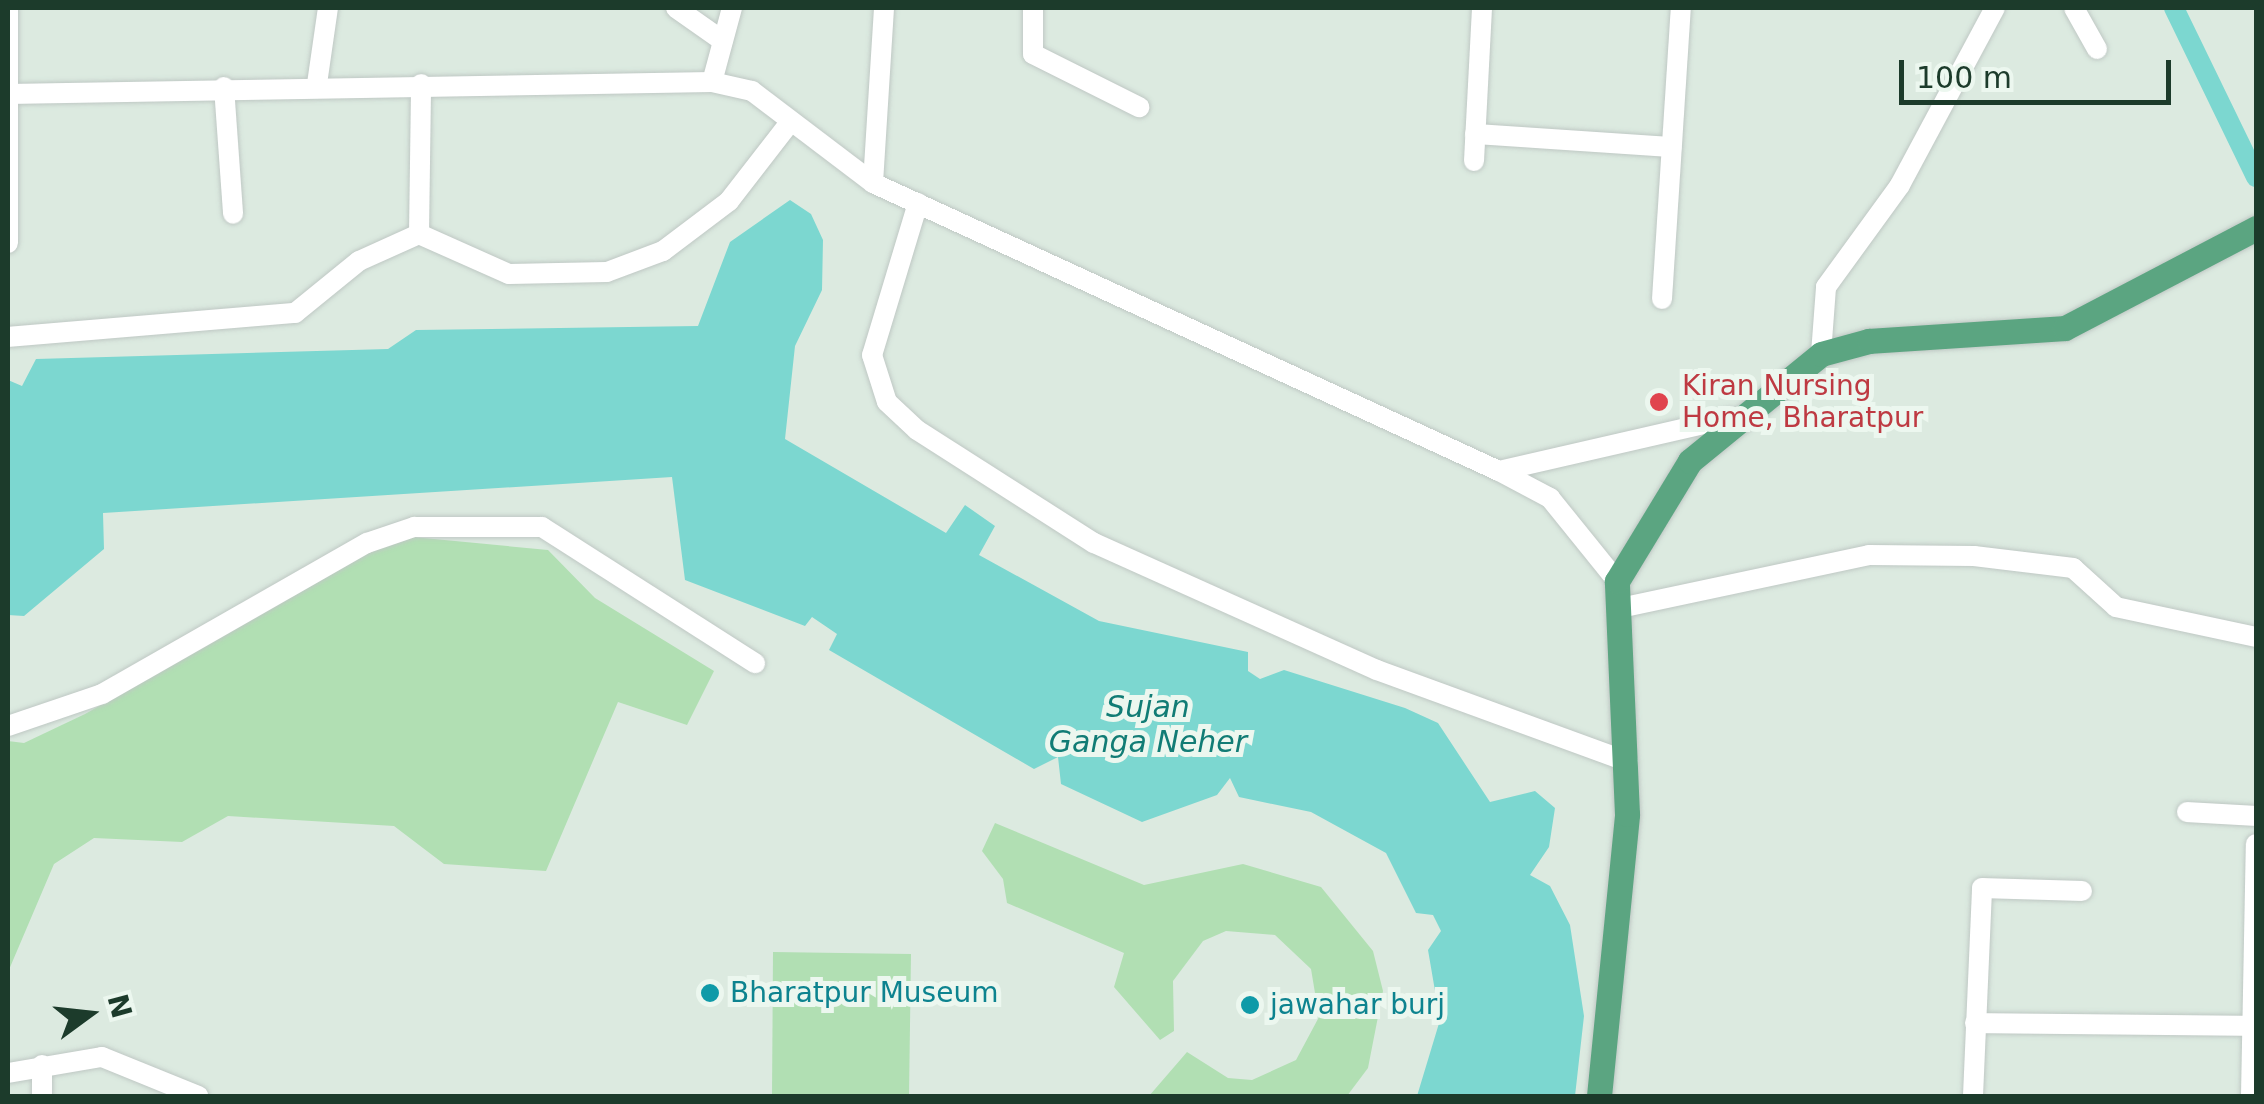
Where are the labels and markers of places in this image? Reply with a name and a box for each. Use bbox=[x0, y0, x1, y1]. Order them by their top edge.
place label: Kiran Nursing Home, Bharatpur bbox=[1682, 369, 1923, 435]
marker: Kiran Nursing Home, Bharatpur bbox=[1646, 389, 1672, 415]
place label: Bharatpur Museum bbox=[730, 976, 998, 1010]
marker: Bharatpur Museum bbox=[699, 982, 721, 1004]
place label: jawahar burj bbox=[1270, 988, 1445, 1022]
marker: jawahar burj bbox=[1239, 994, 1261, 1016]

